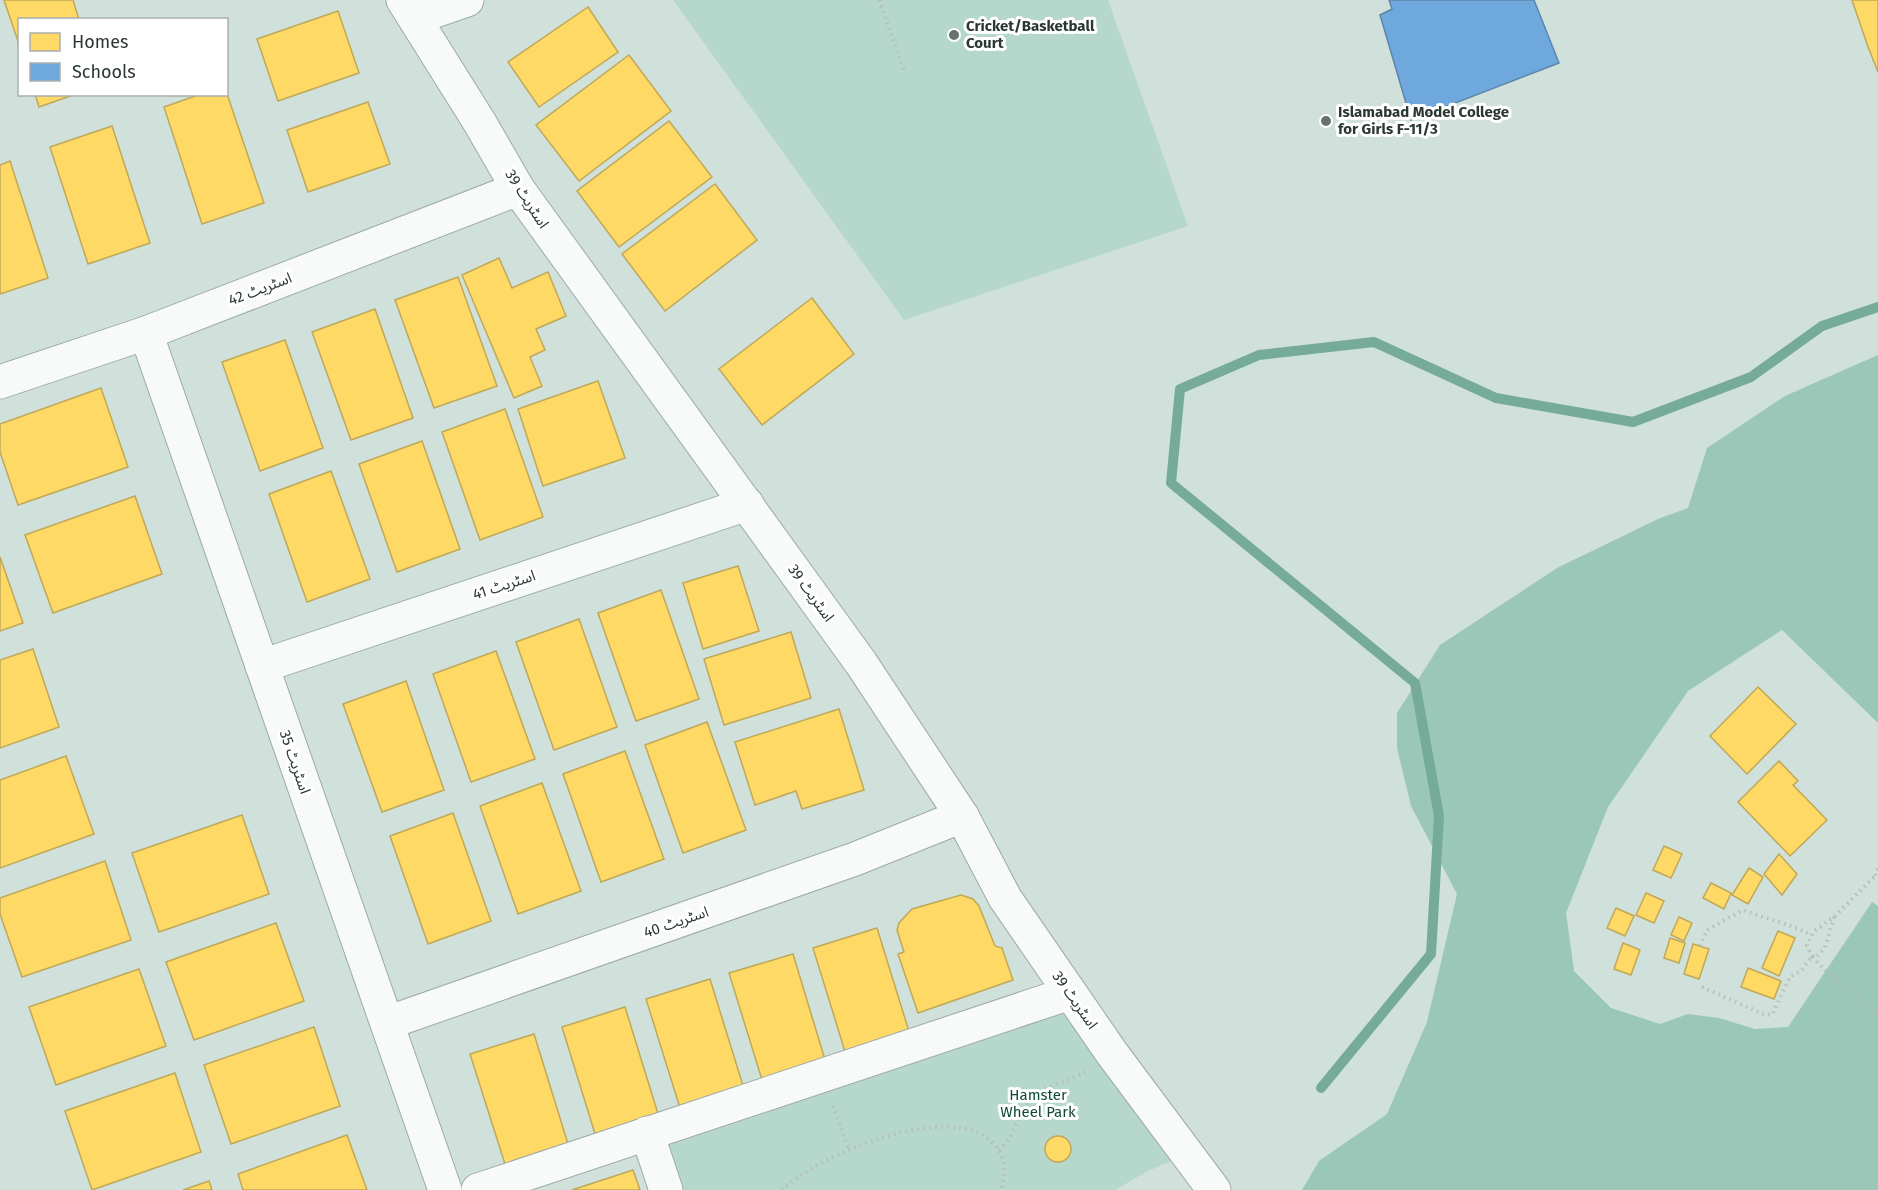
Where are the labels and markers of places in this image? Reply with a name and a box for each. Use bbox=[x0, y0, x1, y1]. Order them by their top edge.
place label: Cricket/Basketball Court bbox=[966, 17, 1095, 52]
marker: Cricket/Basketball Court bbox=[947, 28, 961, 42]
place label: Islamabad Model College for Girls F-11/3 bbox=[1338, 103, 1509, 138]
marker: Islamabad Model College for Girls F-11/3 bbox=[1319, 114, 1333, 128]

